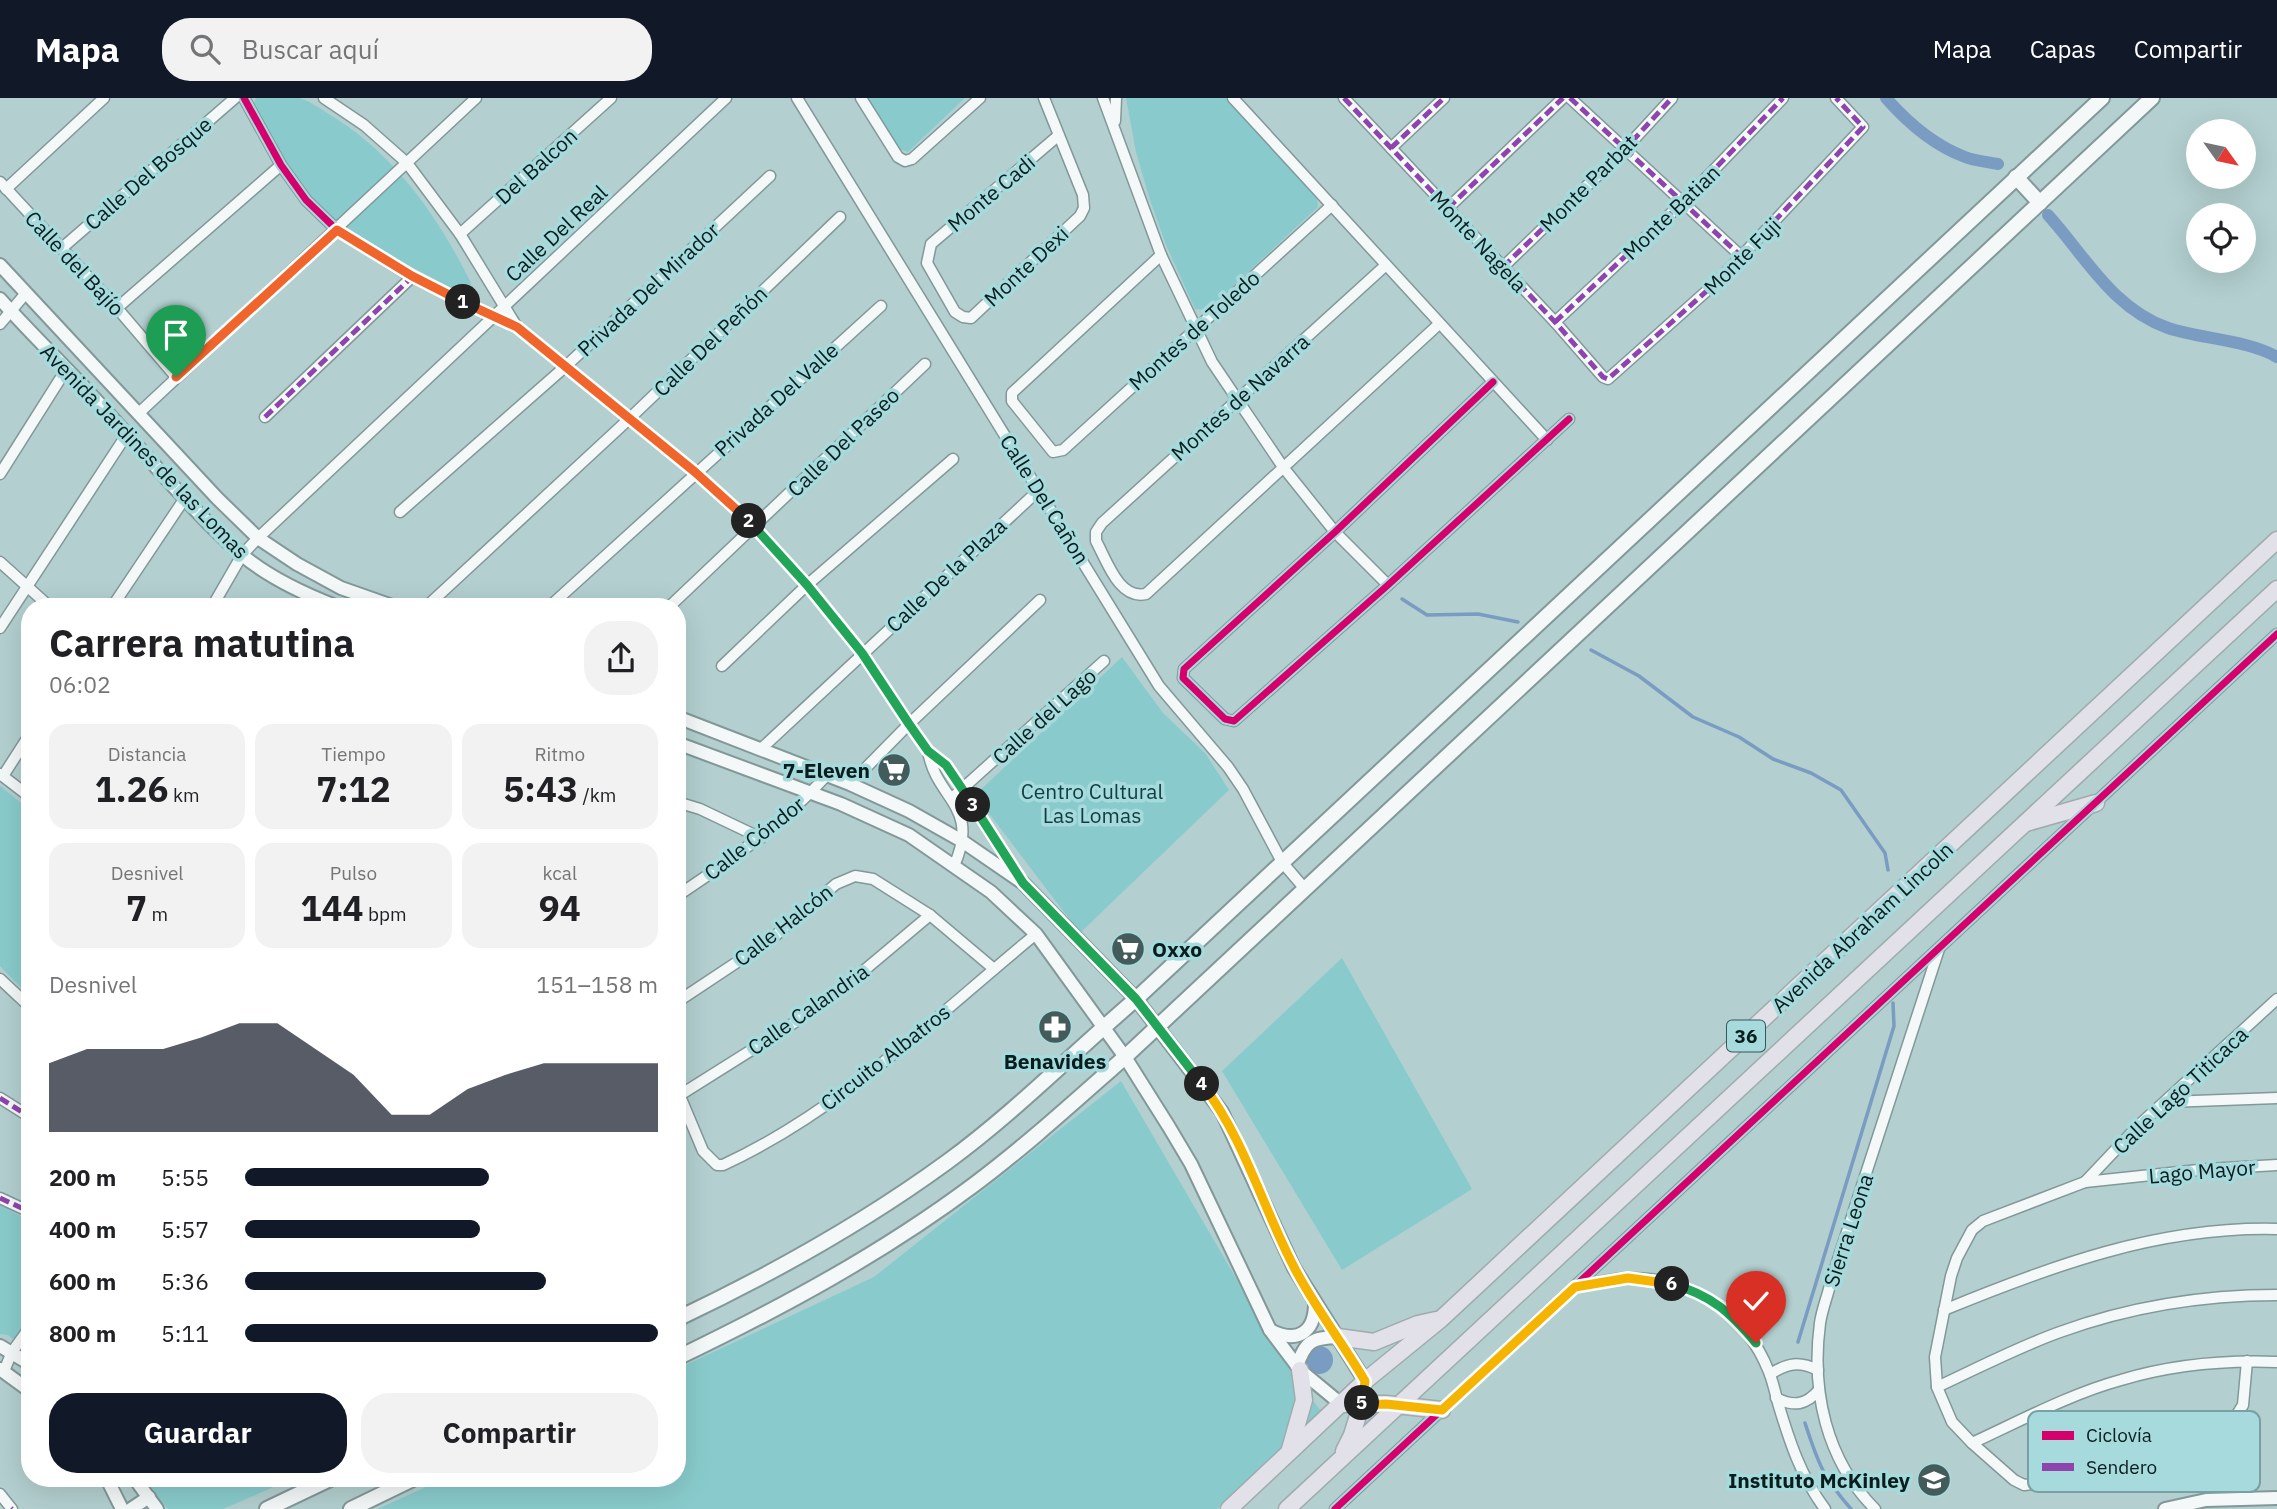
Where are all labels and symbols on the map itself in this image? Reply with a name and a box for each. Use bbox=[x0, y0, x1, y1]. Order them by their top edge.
street label: Calle Del Bosque bbox=[79, 110, 217, 236]
north arrow bbox=[2186, 119, 2256, 189]
street label: Del Balcon bbox=[489, 122, 583, 210]
street label: Monte Parbat bbox=[1533, 128, 1643, 238]
street label: Monte Cadi bbox=[941, 148, 1041, 238]
street label: Monte Batian bbox=[1616, 158, 1726, 266]
street label: Calle Del Real bbox=[499, 178, 613, 288]
street label: Monte Nagela bbox=[1424, 184, 1534, 298]
street label: Calle del Bajío bbox=[19, 205, 131, 321]
street label: Monte Fuji bbox=[1697, 211, 1787, 301]
street label: Privada Del Mirador bbox=[571, 216, 725, 362]
street label: Monte Dexi bbox=[978, 220, 1074, 312]
street label: Montes de Toledo bbox=[1123, 264, 1265, 396]
street label: Calle Del Peñón bbox=[647, 280, 773, 402]
pin: 1 bbox=[446, 284, 480, 320]
pin bbox=[146, 305, 206, 377]
street label: Montes de Navarra bbox=[1165, 327, 1315, 467]
street label: Privada Del Valle bbox=[708, 336, 844, 462]
street label: Avenida Jardines de las Lomas bbox=[35, 338, 255, 564]
street label: Calle Del Paseo bbox=[781, 381, 905, 503]
street label: Calle Del Cañon bbox=[994, 429, 1096, 569]
pin: 2 bbox=[732, 504, 766, 538]
street label: Calle De la Plaza bbox=[880, 512, 1012, 638]
street label: Calle del Lago bbox=[986, 662, 1102, 770]
supermarket icon: 7-Eleven bbox=[875, 751, 913, 789]
place label: 7-Eleven bbox=[783, 756, 870, 784]
park label: Centro Cultural Las Lomas bbox=[1021, 777, 1164, 829]
pin: 3 bbox=[956, 788, 990, 822]
street label: Calle Cóndor bbox=[698, 790, 810, 886]
street label: Avenida Abraham Lincoln bbox=[1765, 835, 1959, 1019]
street label: Calle Halcón bbox=[728, 878, 838, 972]
supermarket icon: Oxxo bbox=[1109, 930, 1147, 968]
place label: Oxxo bbox=[1152, 935, 1202, 963]
street label: Calle Calandria bbox=[742, 957, 874, 1061]
street label: Circuito Albatros bbox=[814, 998, 956, 1116]
pharmacy icon: Benavides bbox=[1036, 1008, 1074, 1046]
road number: 36 bbox=[1727, 1020, 1765, 1052]
street label: Calle Lago Titicaca bbox=[2106, 1020, 2254, 1160]
place label: Benavides bbox=[1004, 1047, 1106, 1075]
pin: 4 bbox=[1184, 1066, 1220, 1102]
street label: Lago Mayor bbox=[2147, 1152, 2257, 1190]
street label: Sierra Leona bbox=[1817, 1170, 1879, 1290]
pin: 6 bbox=[1654, 1266, 1690, 1302]
pin bbox=[1726, 1271, 1786, 1343]
pin: 5 bbox=[1344, 1386, 1380, 1420]
legend bbox=[2028, 1411, 2260, 1492]
text: Ciclovía bbox=[2086, 1423, 2152, 1447]
text: Sendero bbox=[2086, 1455, 2157, 1479]
school or university icon: Instituto McKinley bbox=[1915, 1461, 1953, 1499]
place label: Instituto McKinley bbox=[1728, 1466, 1911, 1494]

